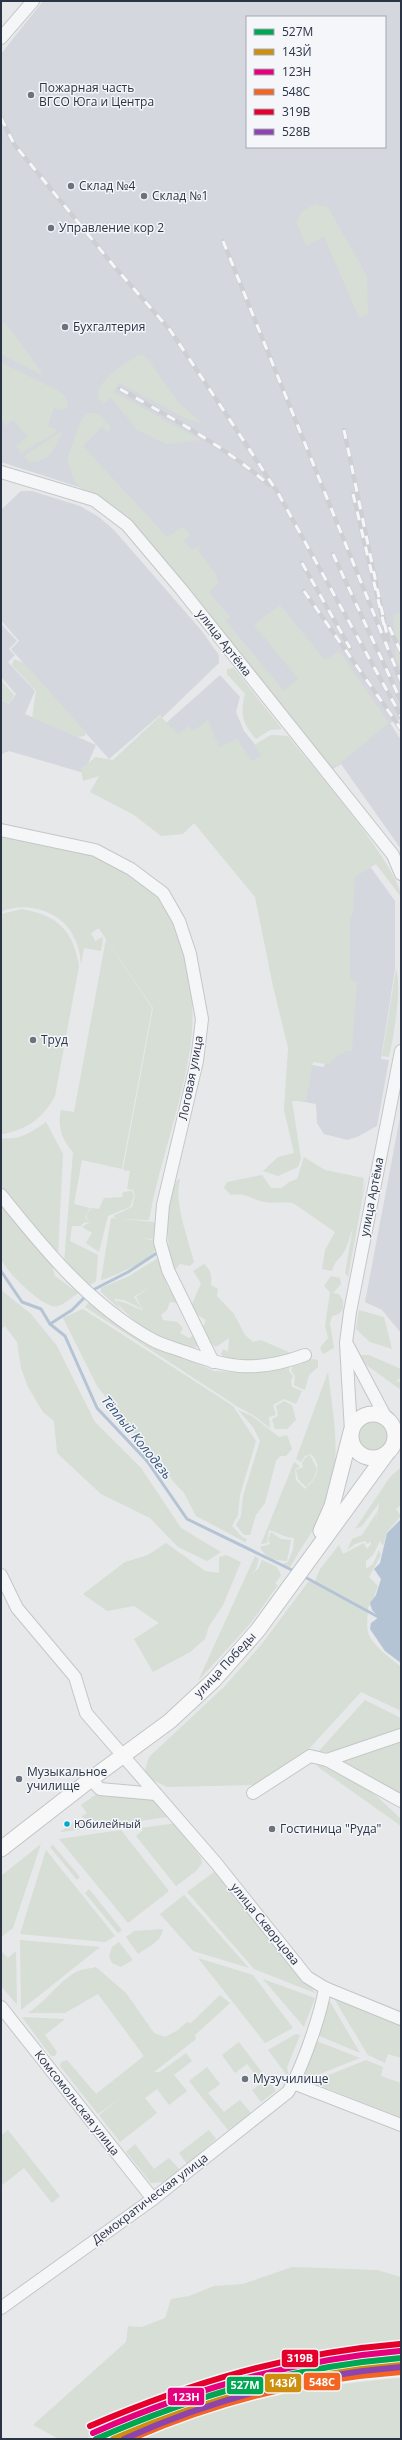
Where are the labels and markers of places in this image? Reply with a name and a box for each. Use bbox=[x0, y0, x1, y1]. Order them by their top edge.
place label: Пожарная часть ВГСО Юга и Центра bbox=[39, 79, 154, 110]
marker: Пожарная часть ВГСО Юга и Центра bbox=[26, 90, 36, 100]
place label: Склад №4 bbox=[79, 177, 136, 194]
marker: Склад №4 bbox=[66, 181, 76, 191]
place label: Склад №1 bbox=[152, 187, 208, 204]
marker: Склад №1 bbox=[139, 191, 149, 201]
place label: Управление кор 2 bbox=[59, 219, 164, 236]
marker: Управление кор 2 bbox=[46, 223, 56, 233]
place label: Бухгалтерия bbox=[73, 318, 145, 335]
marker: Бухгалтерия bbox=[60, 322, 70, 332]
place label: Труд bbox=[41, 1031, 68, 1048]
marker: Труд bbox=[28, 1035, 38, 1045]
place label: Музыкальное училище bbox=[27, 1763, 107, 1794]
marker: Музыкальное училище bbox=[14, 1774, 24, 1784]
place label: Юбилейный bbox=[74, 1816, 141, 1831]
marker: Юбилейный bbox=[62, 1819, 72, 1829]
place label: Гостиница "Руда" bbox=[280, 1820, 381, 1837]
marker: Гостиница "Руда" bbox=[267, 1824, 277, 1834]
place label: Музучилище bbox=[253, 2070, 329, 2087]
marker: Музучилище bbox=[240, 2074, 250, 2084]

